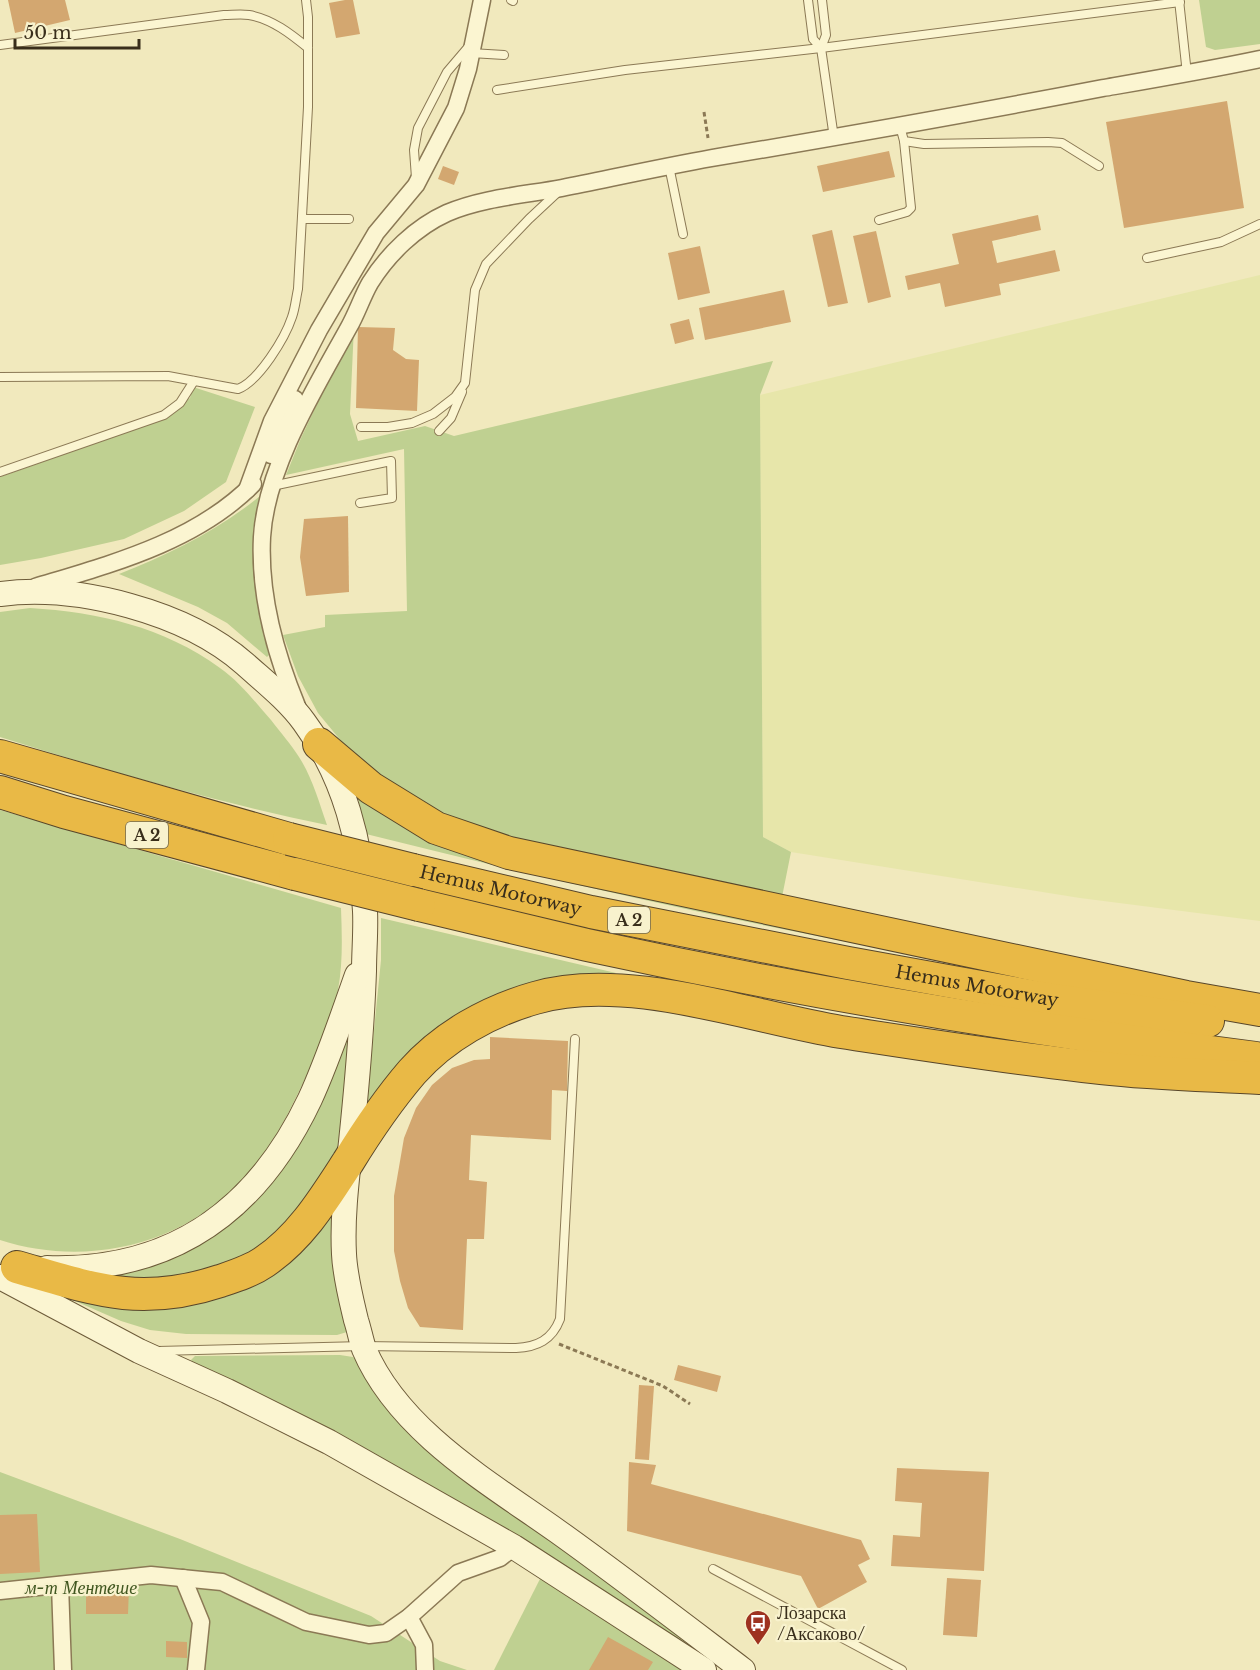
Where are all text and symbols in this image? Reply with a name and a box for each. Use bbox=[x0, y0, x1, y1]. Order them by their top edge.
scale bar bbox=[15, 12, 140, 50]
text: 50 m bbox=[24, 22, 72, 44]
road number: A 2 bbox=[126, 822, 168, 848]
street label: Hemus Motorway bbox=[417, 861, 584, 921]
road number: A 2 bbox=[608, 907, 650, 933]
street label: Hemus Motorway bbox=[894, 961, 1061, 1012]
park label: м-т Ментeше bbox=[24, 1577, 137, 1599]
place label: Лозарска /Аксаково/ bbox=[777, 1602, 865, 1645]
bus stop icon: Лозарска /Аксаково/ bbox=[743, 1608, 773, 1646]

